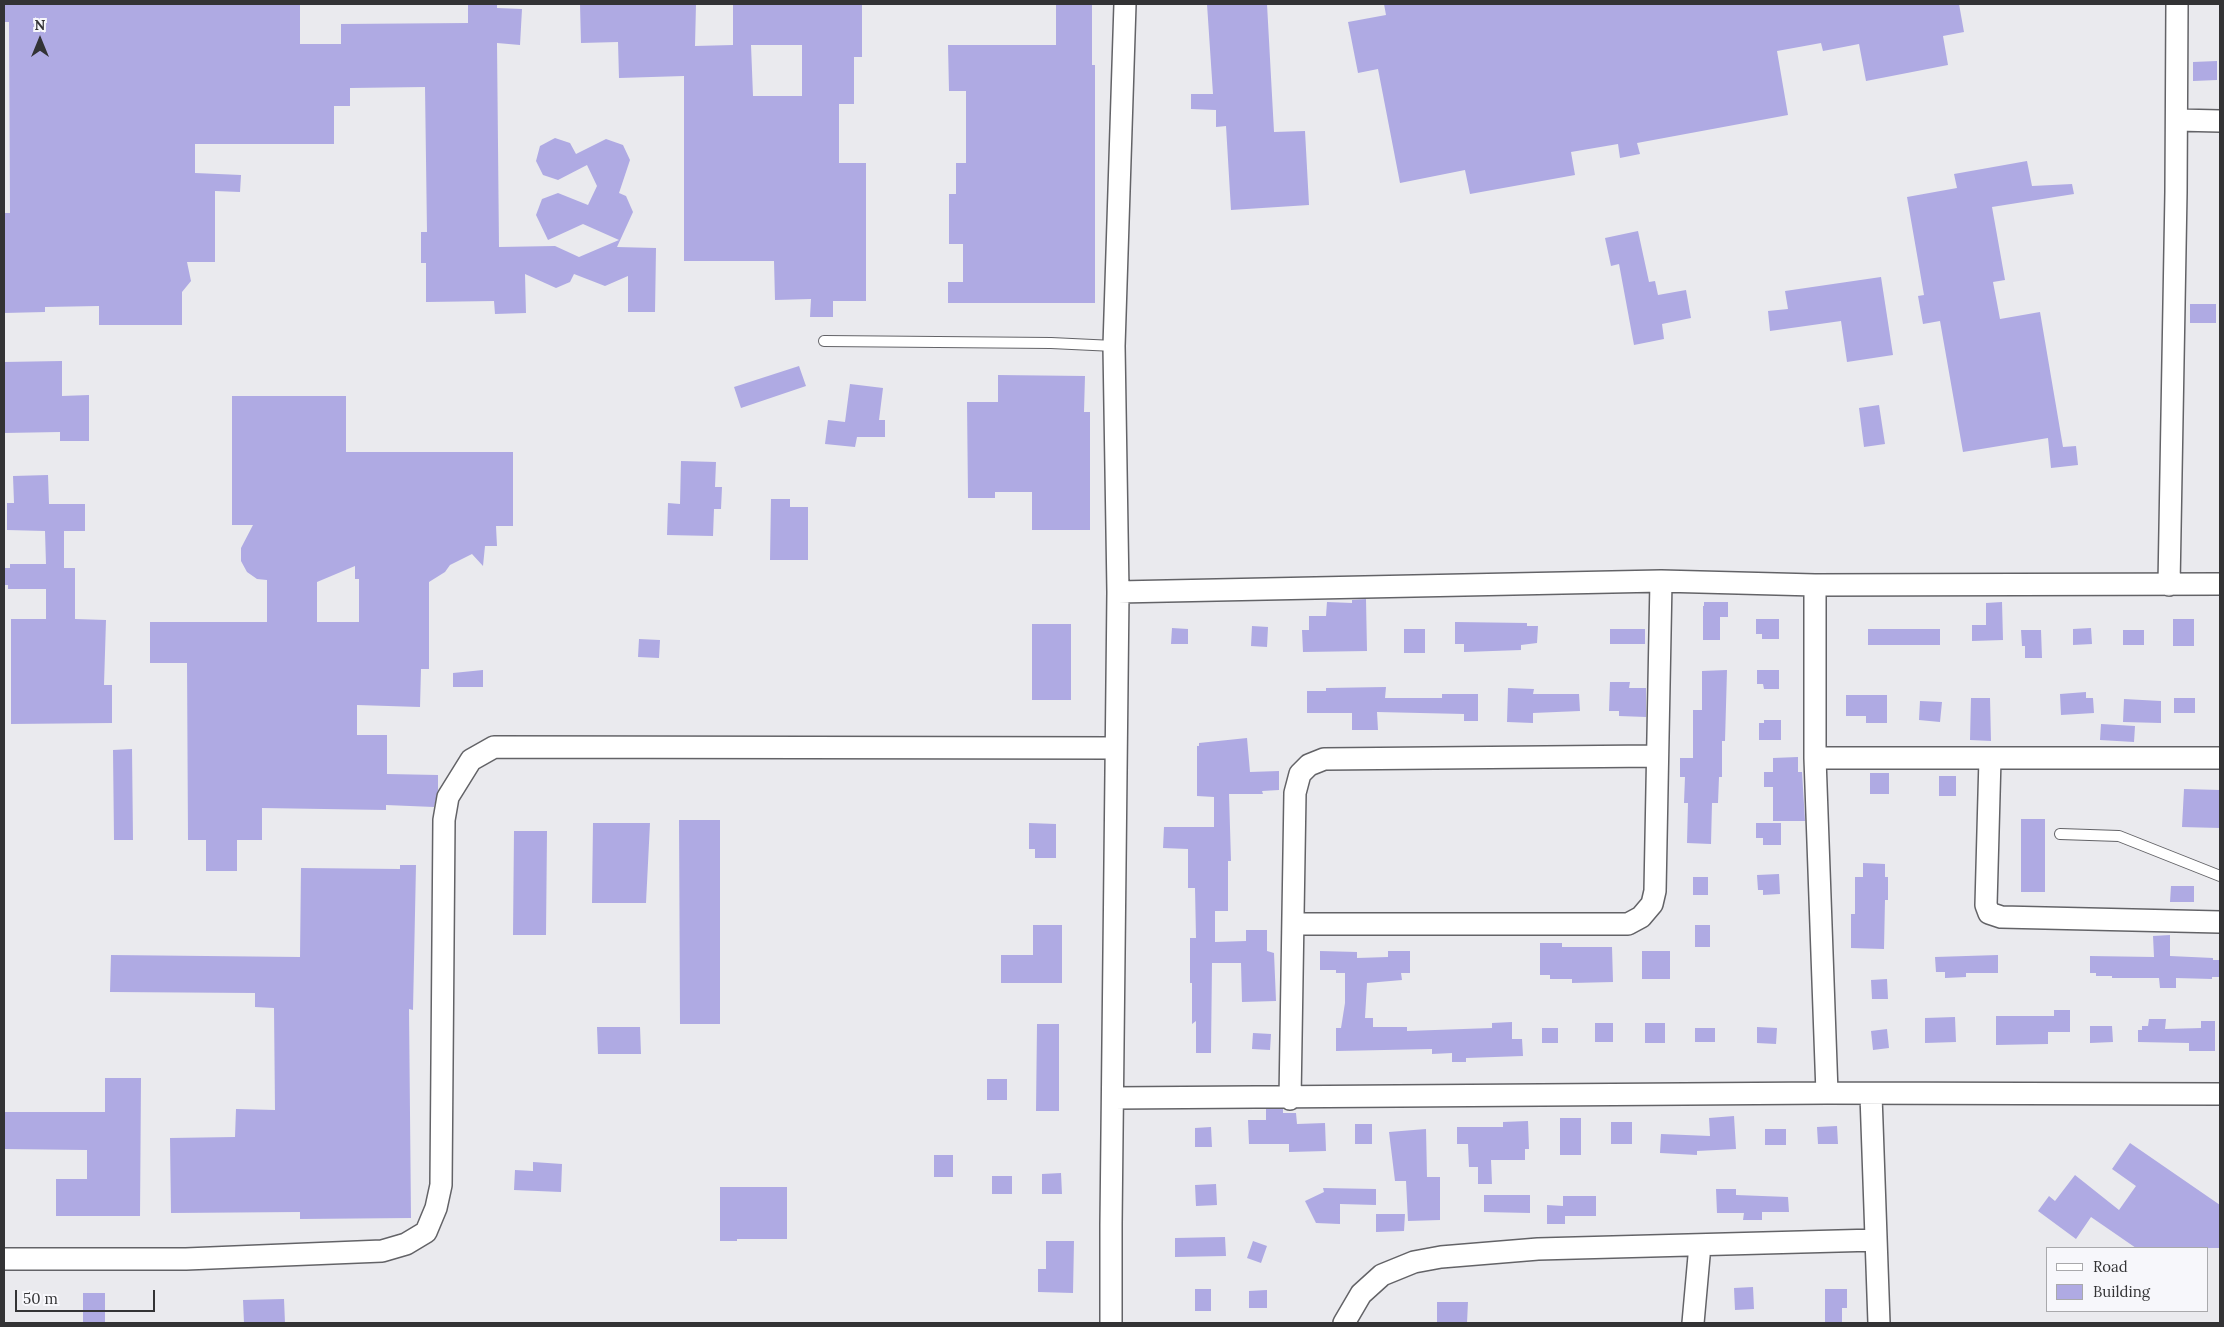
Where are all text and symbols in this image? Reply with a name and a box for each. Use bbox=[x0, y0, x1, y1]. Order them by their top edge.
north arrow bbox=[15, 15, 65, 65]
text: N bbox=[35, 16, 45, 34]
legend bbox=[2046, 1247, 2209, 1312]
text: Road bbox=[2093, 1257, 2128, 1276]
scale bar bbox=[18, 1280, 158, 1312]
text: Building bbox=[2093, 1282, 2150, 1301]
text: 50 m bbox=[23, 1289, 58, 1308]

